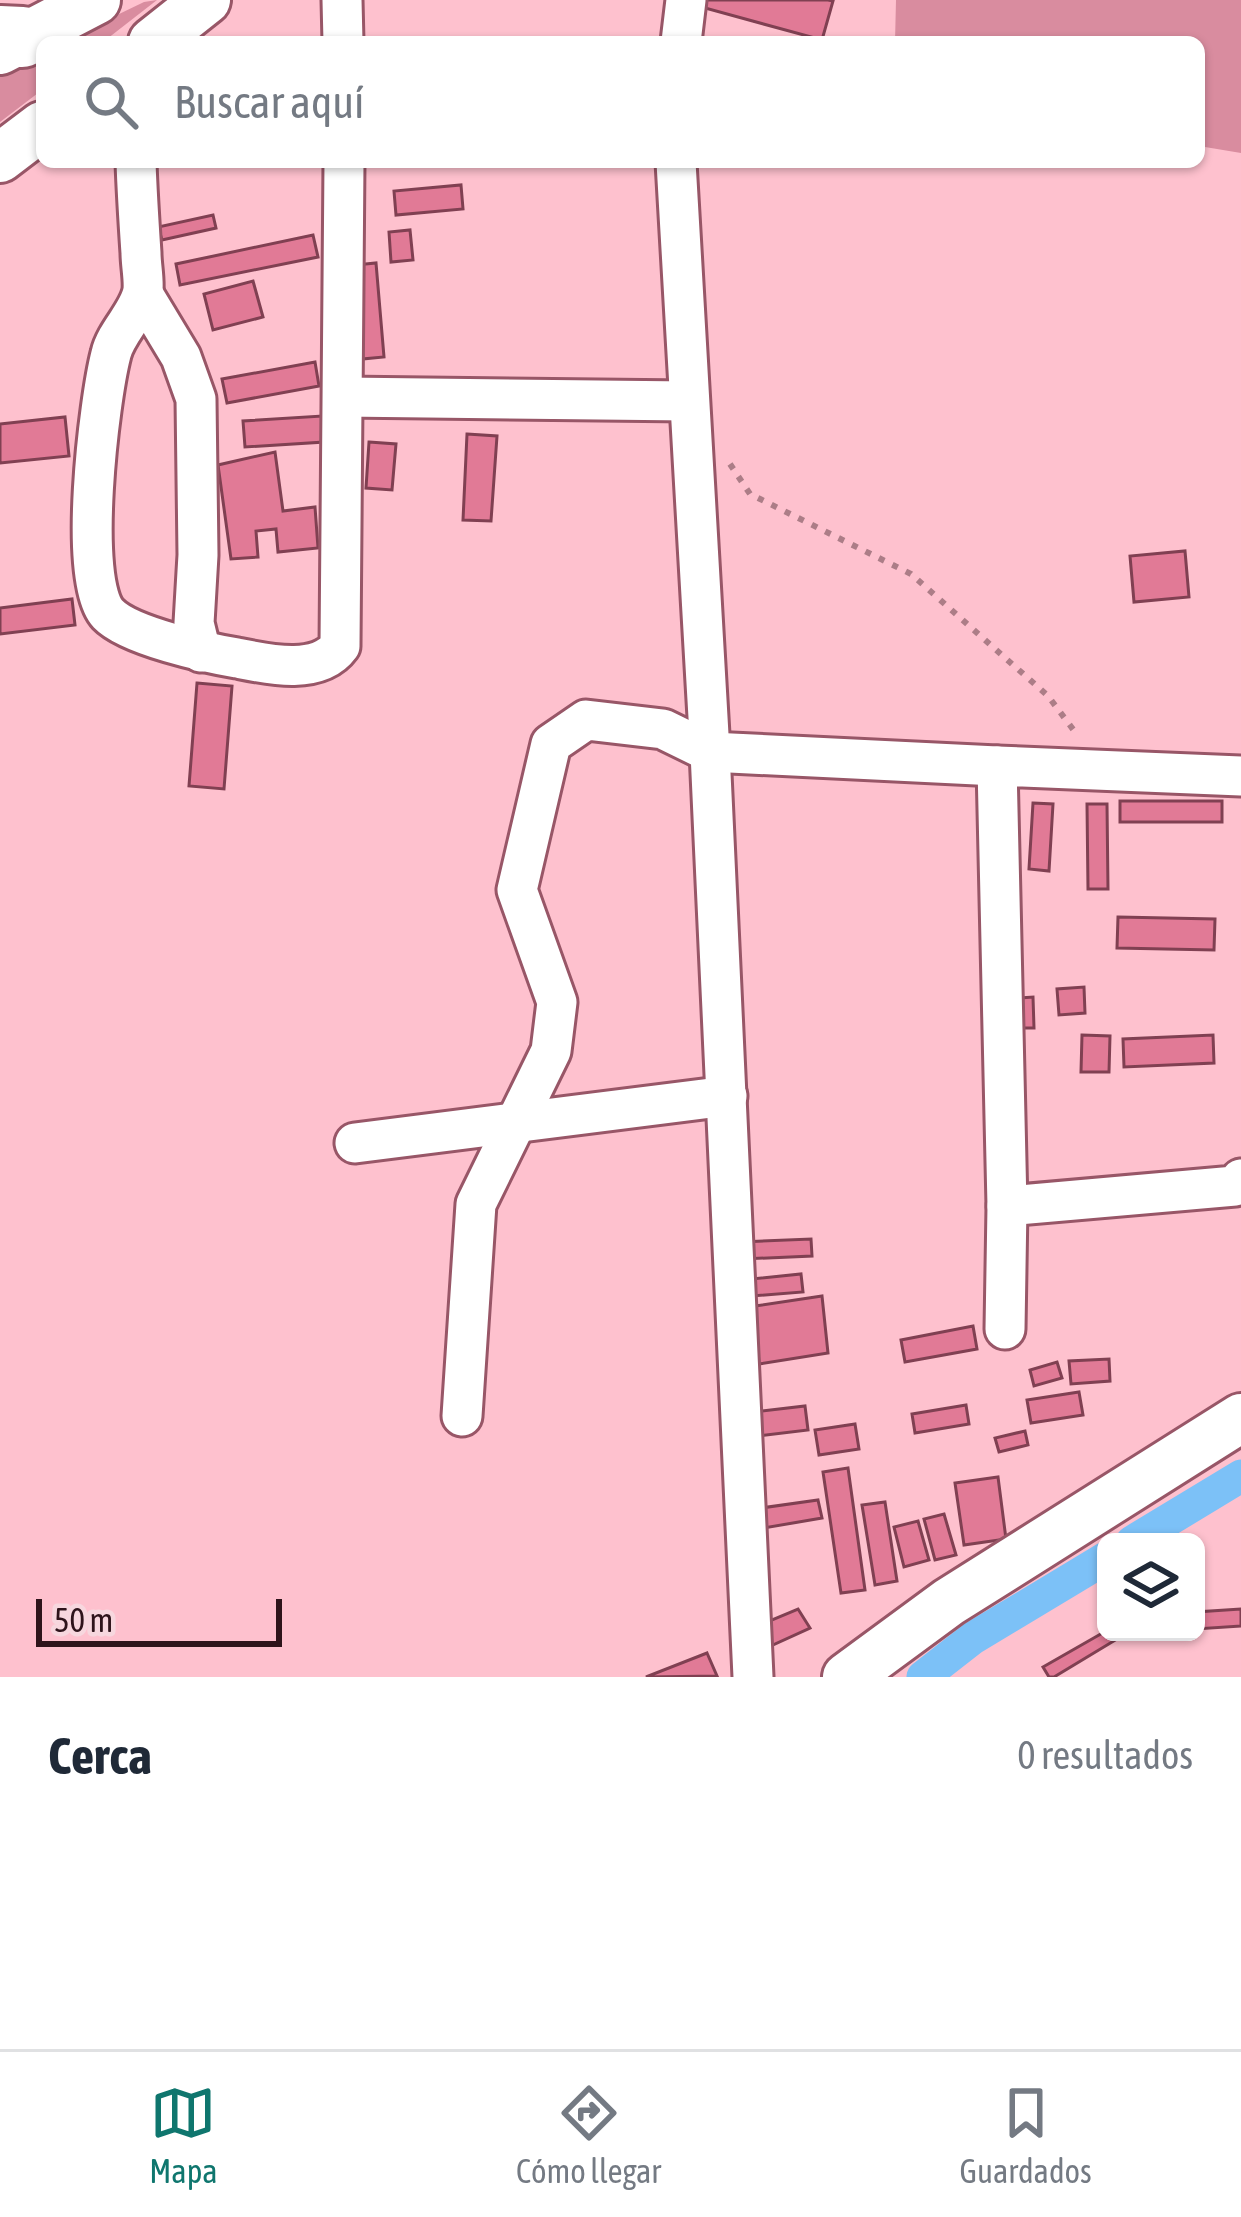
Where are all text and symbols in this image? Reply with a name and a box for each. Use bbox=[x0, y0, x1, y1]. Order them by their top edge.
search box bbox=[36, 36, 1205, 168]
icon: search bbox=[78, 69, 144, 135]
text: Buscar aquí bbox=[174, 76, 364, 128]
map controls bbox=[1097, 1533, 1205, 1641]
button: layers bbox=[1097, 1533, 1205, 1641]
scale bar bbox=[36, 1593, 282, 1646]
text: 50 m bbox=[54, 1601, 113, 1639]
text: Cerca bbox=[48, 1726, 152, 1785]
text: 0 resultados bbox=[1017, 1733, 1193, 1777]
tab: Mapa bbox=[149, 2080, 218, 2190]
tab: Cómo llegar bbox=[516, 2080, 661, 2190]
tab: Guardados bbox=[959, 2080, 1092, 2190]

